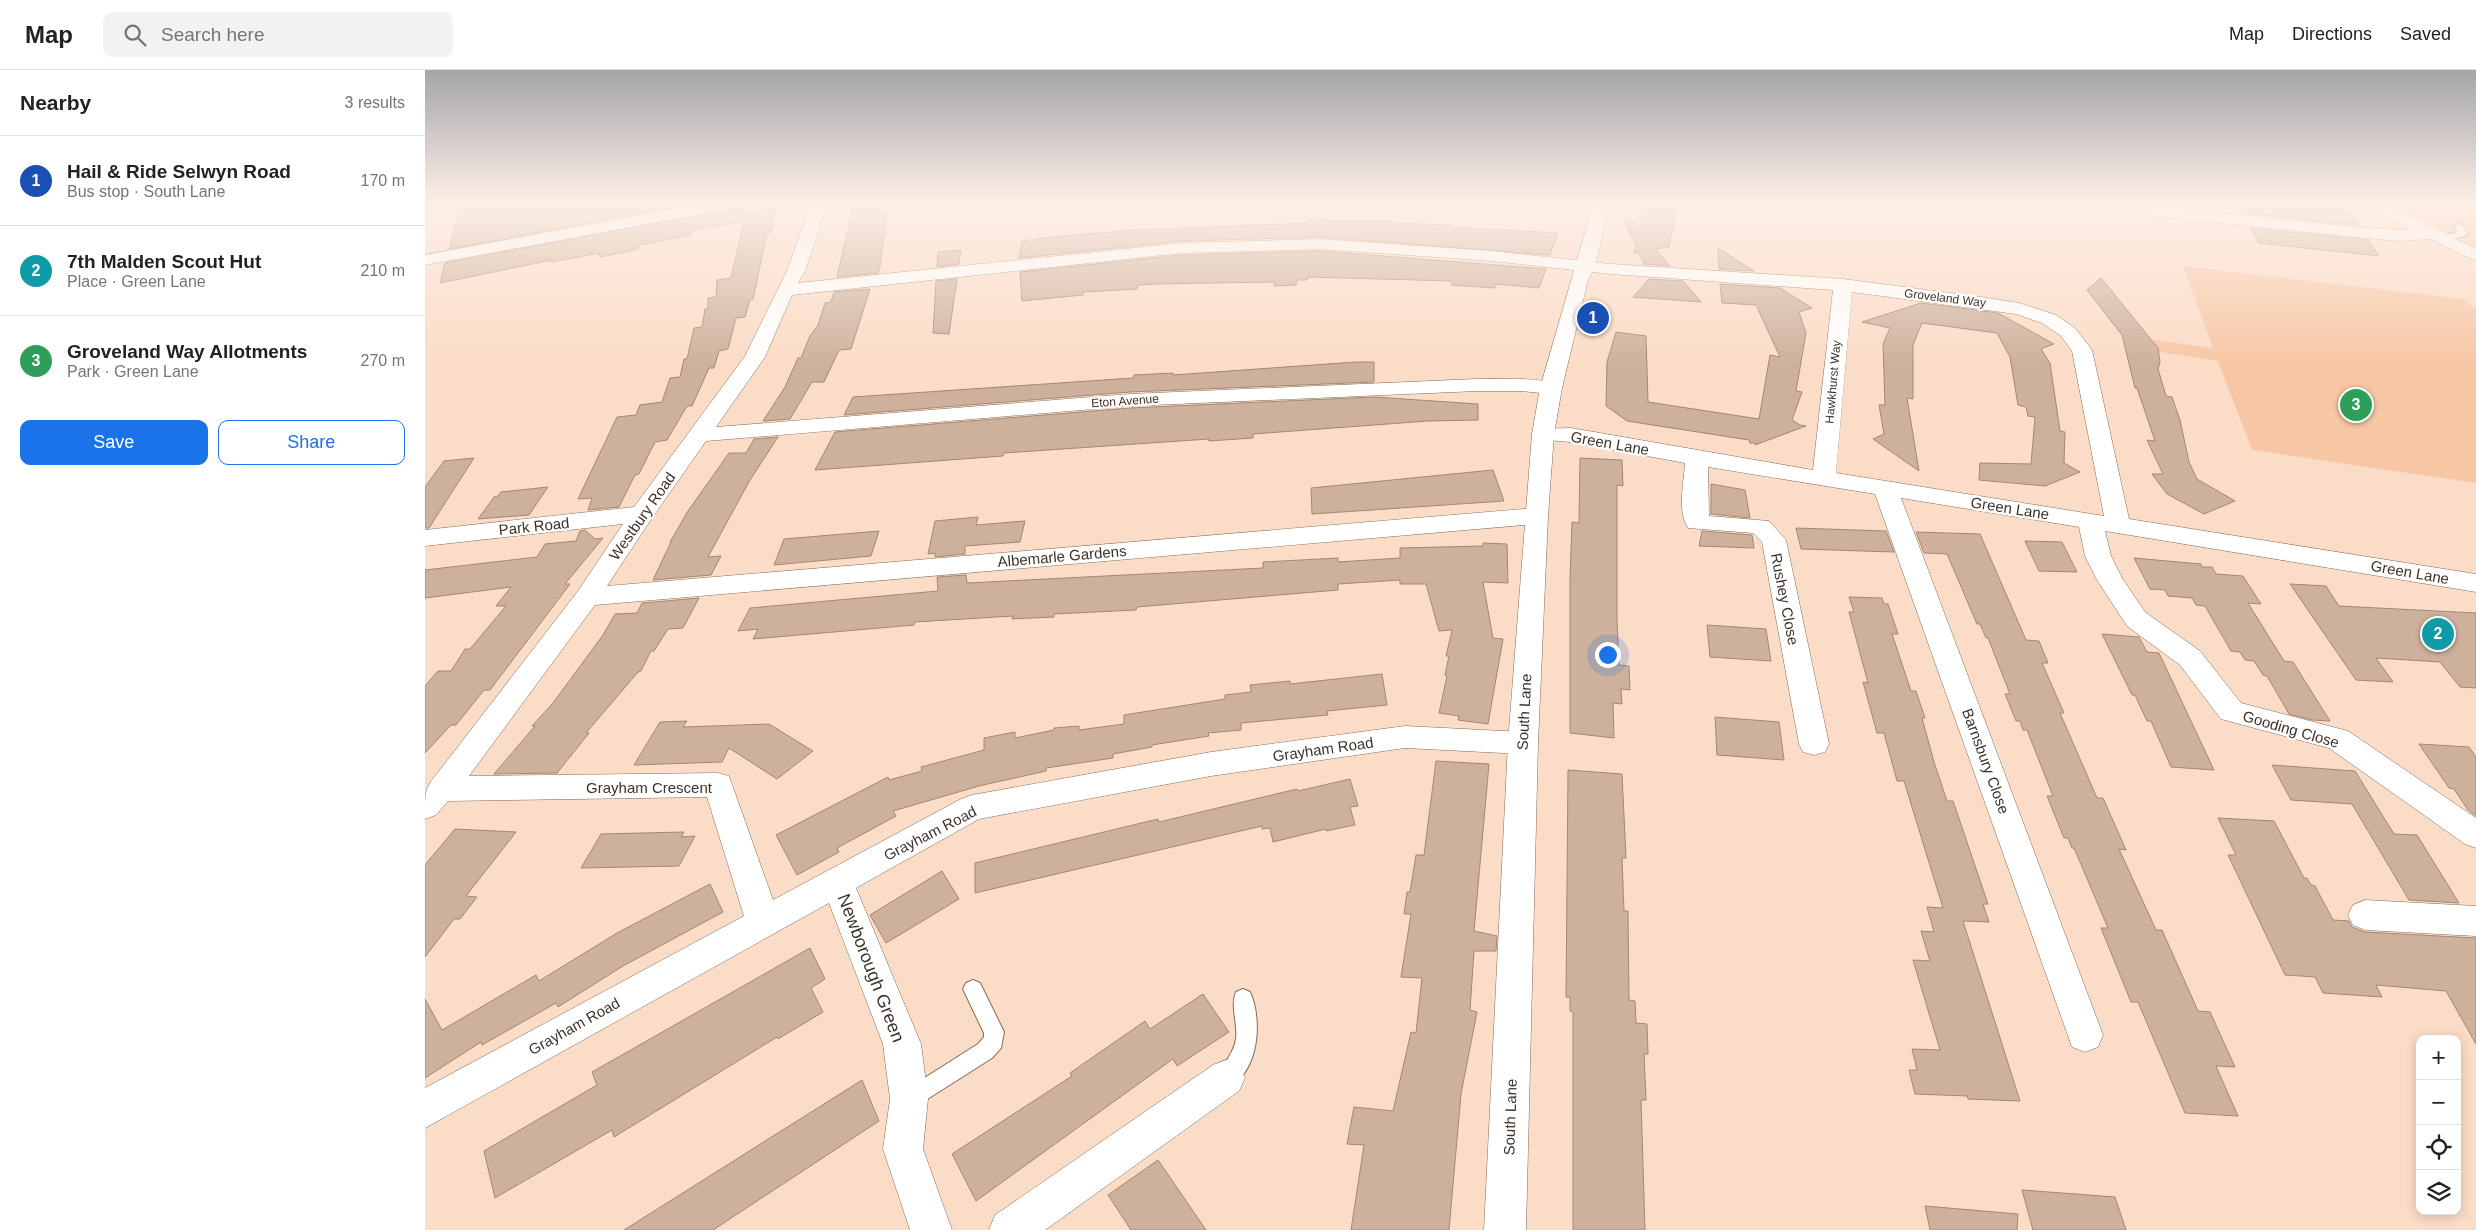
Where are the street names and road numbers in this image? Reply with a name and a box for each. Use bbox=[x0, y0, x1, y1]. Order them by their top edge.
street label: Groveland Way bbox=[1903, 286, 1987, 310]
street label: Hawkhurst Way bbox=[1822, 340, 1844, 424]
street label: Eton Avenue bbox=[1091, 392, 1160, 410]
street label: Green Lane bbox=[1570, 428, 1650, 458]
street label: Westbury Road bbox=[605, 469, 679, 563]
street label: Green Lane bbox=[1970, 493, 2050, 523]
street label: Park Road bbox=[498, 514, 570, 538]
street label: Albemarle Gardens bbox=[997, 542, 1127, 570]
street label: Rushey Close bbox=[1768, 552, 1802, 646]
street label: Green Lane bbox=[2370, 557, 2450, 587]
street label: South Lane bbox=[1514, 673, 1534, 751]
street label: Barnsbury Close bbox=[1959, 706, 2013, 816]
street label: Gooding Close bbox=[2241, 707, 2341, 751]
street label: Grayham Road bbox=[1271, 734, 1375, 764]
street label: Grayham Crescent bbox=[586, 779, 713, 796]
street label: Grayham Road bbox=[881, 802, 979, 864]
street label: Newborough Green bbox=[834, 891, 908, 1045]
street label: Grayham Road bbox=[525, 994, 623, 1058]
street label: South Lane bbox=[1500, 1078, 1520, 1156]

